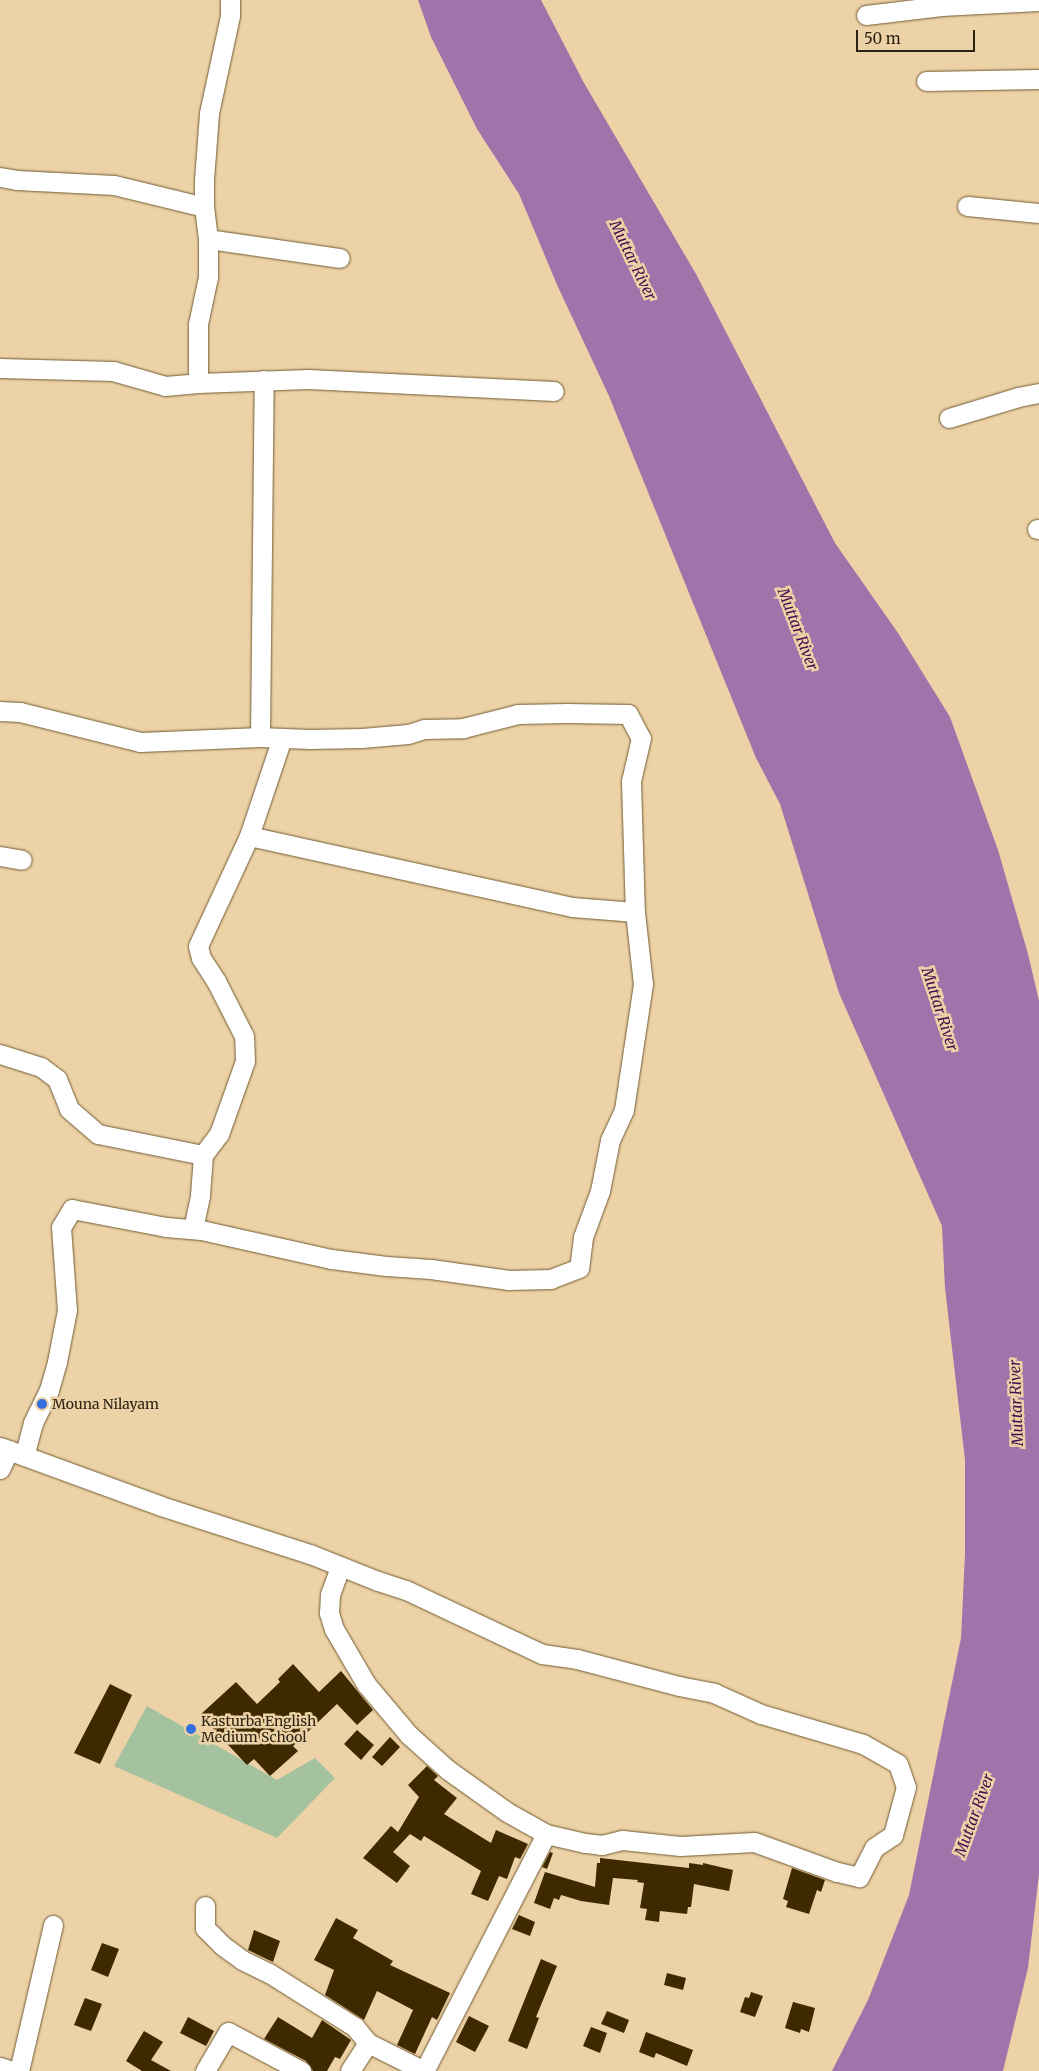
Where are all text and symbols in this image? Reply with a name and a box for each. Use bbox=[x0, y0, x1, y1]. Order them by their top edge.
scale bar bbox=[859, 20, 978, 52]
text: 50 m bbox=[864, 29, 901, 48]
water label: Muttar River bbox=[606, 217, 660, 303]
water label: Muttar River bbox=[774, 585, 822, 673]
water label: Muttar River bbox=[918, 965, 962, 1053]
water label: Muttar River bbox=[1005, 1359, 1027, 1447]
place label: Mouna Nilayam bbox=[52, 1396, 159, 1412]
marker: Mouna Nilayam bbox=[36, 1398, 48, 1410]
place label: Kasturba English Medium School bbox=[201, 1713, 316, 1745]
marker: Kasturba English Medium School bbox=[185, 1723, 197, 1735]
water label: Muttar River bbox=[951, 1771, 997, 1859]

